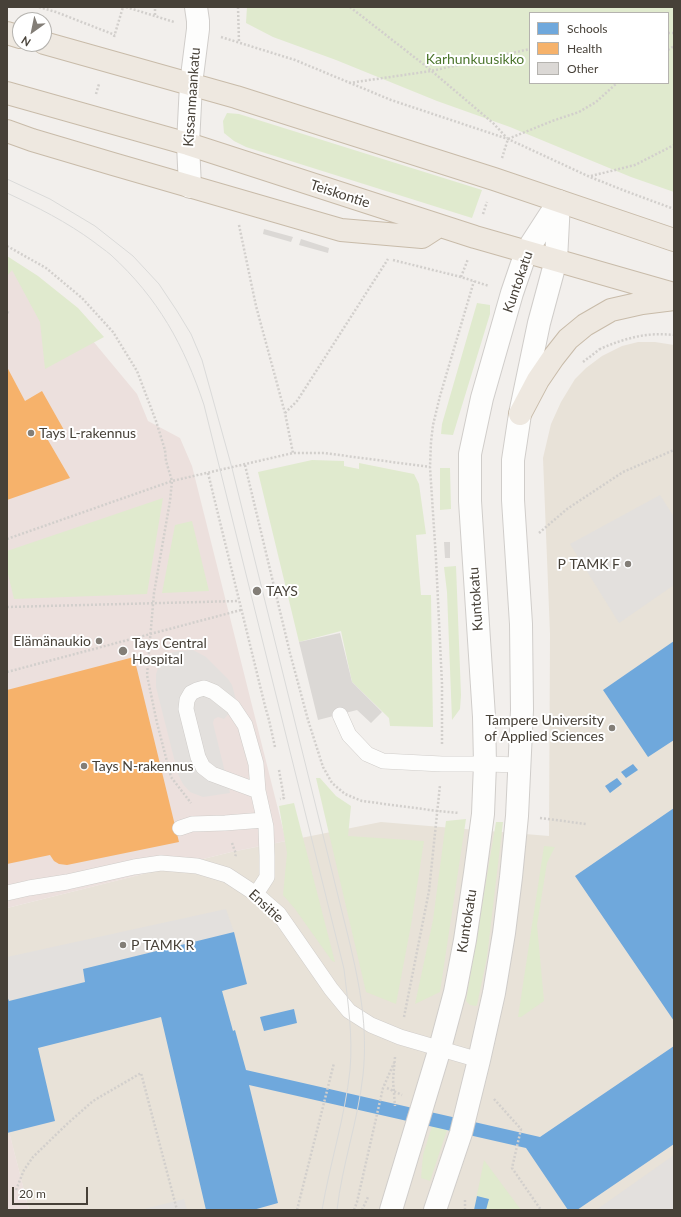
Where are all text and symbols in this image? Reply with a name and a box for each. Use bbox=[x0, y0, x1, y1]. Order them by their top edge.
north arrow bbox=[12, 12, 52, 52]
legend bbox=[529, 12, 669, 84]
text: Schools bbox=[567, 21, 608, 36]
text: N bbox=[19, 34, 33, 49]
text: Health bbox=[567, 41, 602, 56]
street label: Kissanmaankatu bbox=[180, 47, 204, 147]
park label: Karhunkuusikko bbox=[426, 51, 524, 67]
text: Other bbox=[567, 61, 598, 76]
street label: Teiskontie bbox=[308, 176, 372, 212]
street label: Kuntokatu bbox=[500, 249, 536, 315]
place label: Tays L-rakennus bbox=[39, 425, 136, 441]
marker: Tays L-rakennus bbox=[26, 428, 36, 438]
place label: P TAMK F bbox=[557, 556, 620, 572]
marker: P TAMK F bbox=[623, 559, 633, 569]
street label: Kuntokatu bbox=[465, 566, 487, 632]
place label: TAYS bbox=[266, 583, 298, 599]
marker: TAYS bbox=[251, 585, 263, 597]
place label: Elämänaukio bbox=[13, 633, 91, 649]
place label: Tays Central Hospital bbox=[132, 635, 207, 668]
marker: Elämänaukio bbox=[94, 636, 104, 646]
marker: Tays Central Hospital bbox=[117, 645, 129, 657]
place label: Tampere University of Applied Sciences bbox=[484, 712, 604, 744]
marker: Tampere University of Applied Sciences bbox=[607, 723, 617, 733]
place label: Tays N-rakennus bbox=[92, 758, 194, 774]
marker: Tays N-rakennus bbox=[79, 761, 89, 771]
street label: Ensitie bbox=[245, 886, 287, 926]
street label: Kuntokatu bbox=[454, 888, 480, 954]
place label: P TAMK R bbox=[131, 937, 194, 953]
marker: P TAMK R bbox=[118, 940, 128, 950]
scale bar bbox=[14, 1179, 90, 1205]
text: 20 m bbox=[19, 1186, 46, 1201]

